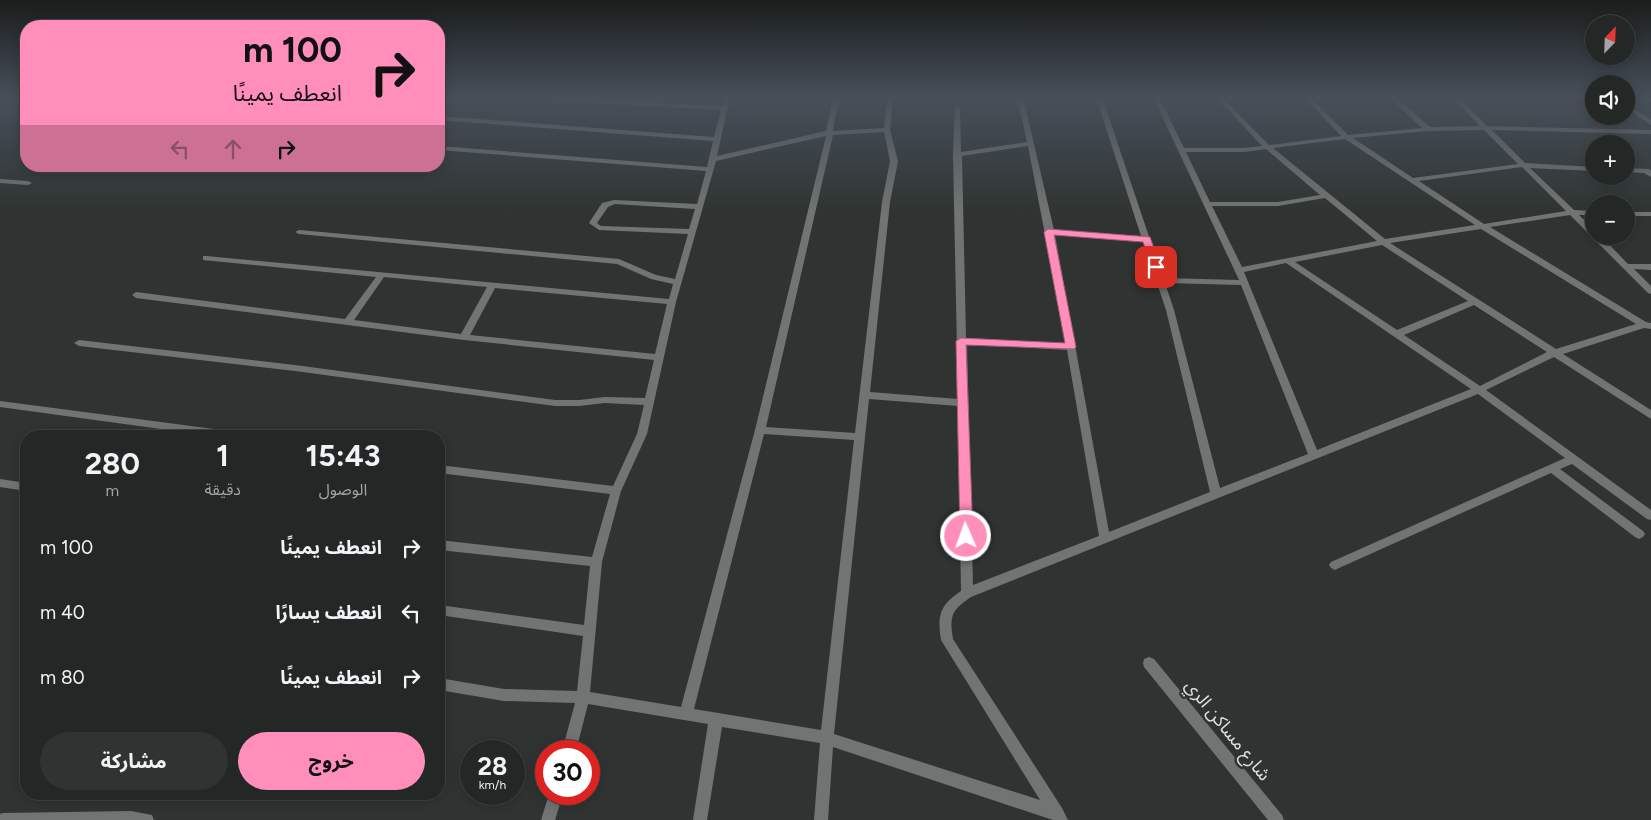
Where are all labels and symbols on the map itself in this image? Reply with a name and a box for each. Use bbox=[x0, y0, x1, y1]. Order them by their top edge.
north arrow bbox=[1585, 15, 1635, 65]
pin bbox=[1135, 246, 1177, 288]
position arrow bbox=[939, 509, 991, 561]
street label: شارع مساكن الري bbox=[1178, 675, 1276, 787]
speed limit sign: 30 bbox=[535, 740, 600, 805]

